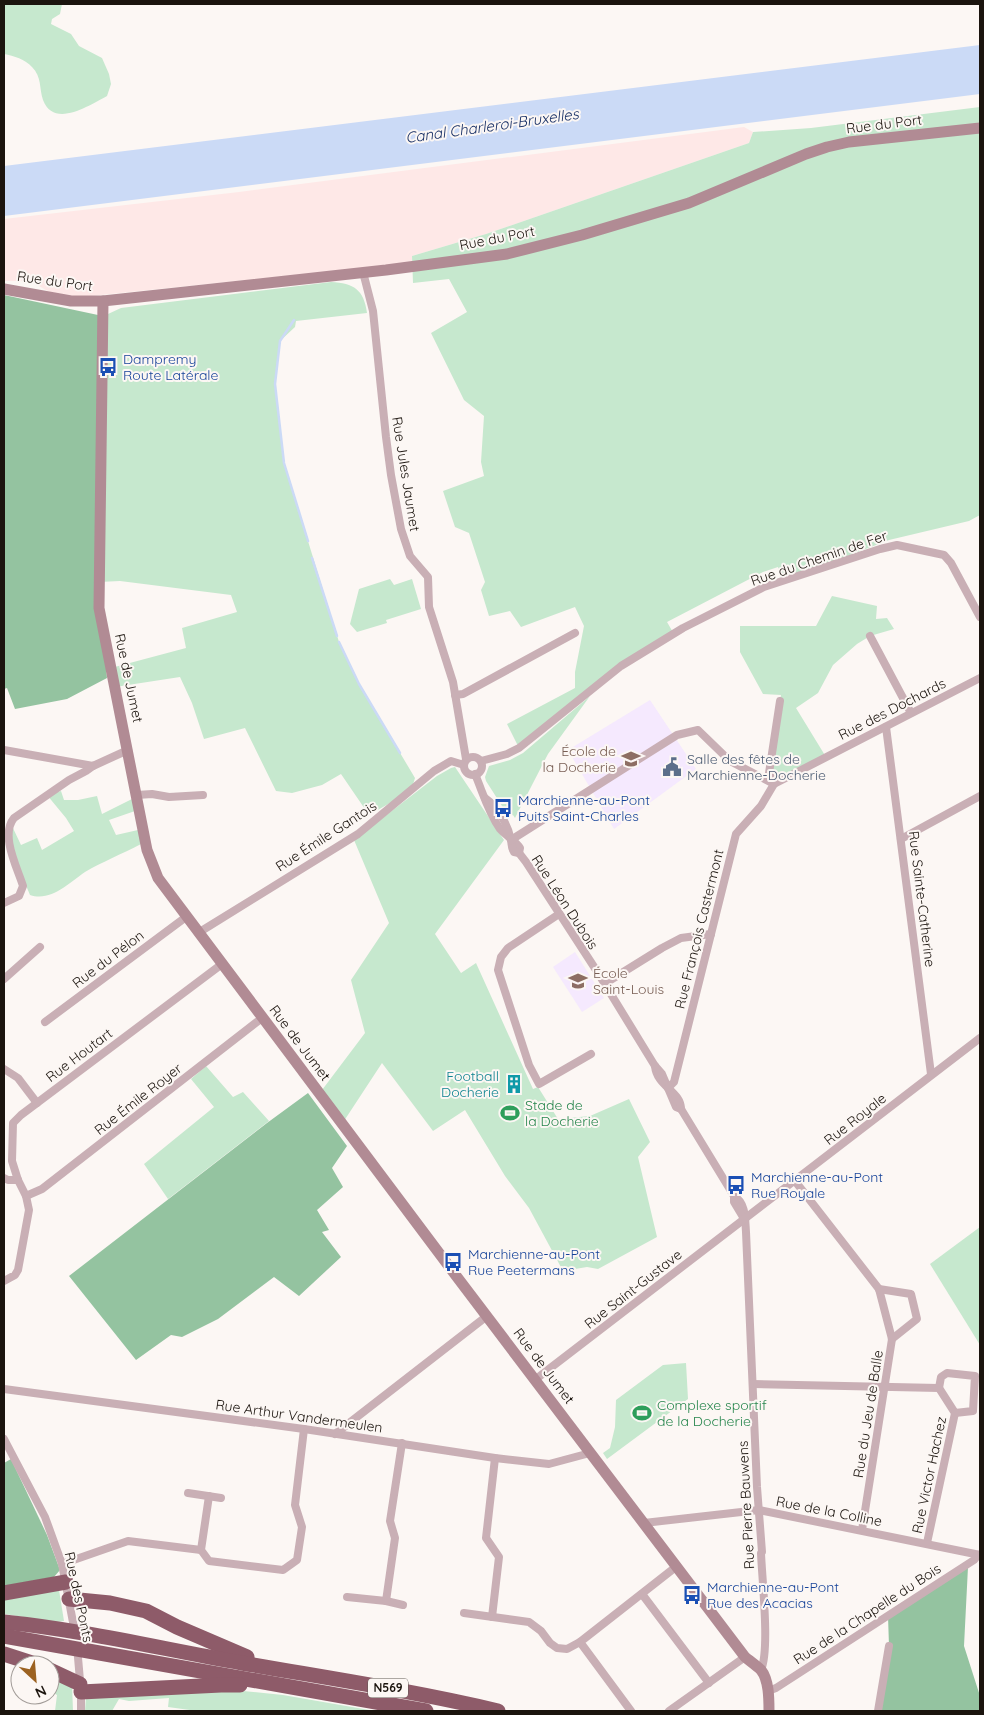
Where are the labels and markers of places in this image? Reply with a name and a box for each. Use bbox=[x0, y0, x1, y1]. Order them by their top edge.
place label: Dampremy Route Latérale bbox=[123, 350, 218, 384]
bus stop icon: Dampremy Route Latérale bbox=[97, 356, 119, 378]
place label: École de la Docherie bbox=[542, 742, 616, 776]
school or university icon: École de la Docherie bbox=[620, 748, 642, 770]
place label: Salle des fêtes de Marchienne-Docherie bbox=[687, 750, 826, 784]
public building icon: Salle des fêtes de Marchienne-Docherie bbox=[661, 756, 683, 778]
place label: Marchienne-au-Pont Puits Saint-Charles bbox=[518, 791, 650, 825]
bus stop icon: Marchienne-au-Pont Puits Saint-Charles bbox=[492, 797, 514, 819]
place label: École Saint-Louis bbox=[593, 964, 664, 998]
school or university icon: École Saint-Louis bbox=[567, 970, 589, 992]
place label: Football Docherie bbox=[441, 1067, 499, 1101]
building icon: Football Docherie bbox=[503, 1073, 525, 1095]
place label: Stade de la Docherie bbox=[525, 1096, 599, 1130]
sports icon: Stade de la Docherie bbox=[499, 1102, 521, 1124]
place label: Marchienne-au-Pont Rue Royale bbox=[751, 1168, 883, 1202]
bus stop icon: Marchienne-au-Pont Rue Royale bbox=[725, 1174, 747, 1196]
place label: Marchienne-au-Pont Rue Peetermans bbox=[468, 1245, 600, 1279]
bus stop icon: Marchienne-au-Pont Rue Peetermans bbox=[442, 1251, 464, 1273]
place label: Complexe sportif de la Docherie bbox=[657, 1396, 767, 1430]
sports icon: Complexe sportif de la Docherie bbox=[631, 1402, 653, 1424]
place label: Marchienne-au-Pont Rue des Acacias bbox=[707, 1578, 839, 1612]
bus stop icon: Marchienne-au-Pont Rue des Acacias bbox=[681, 1584, 703, 1606]

